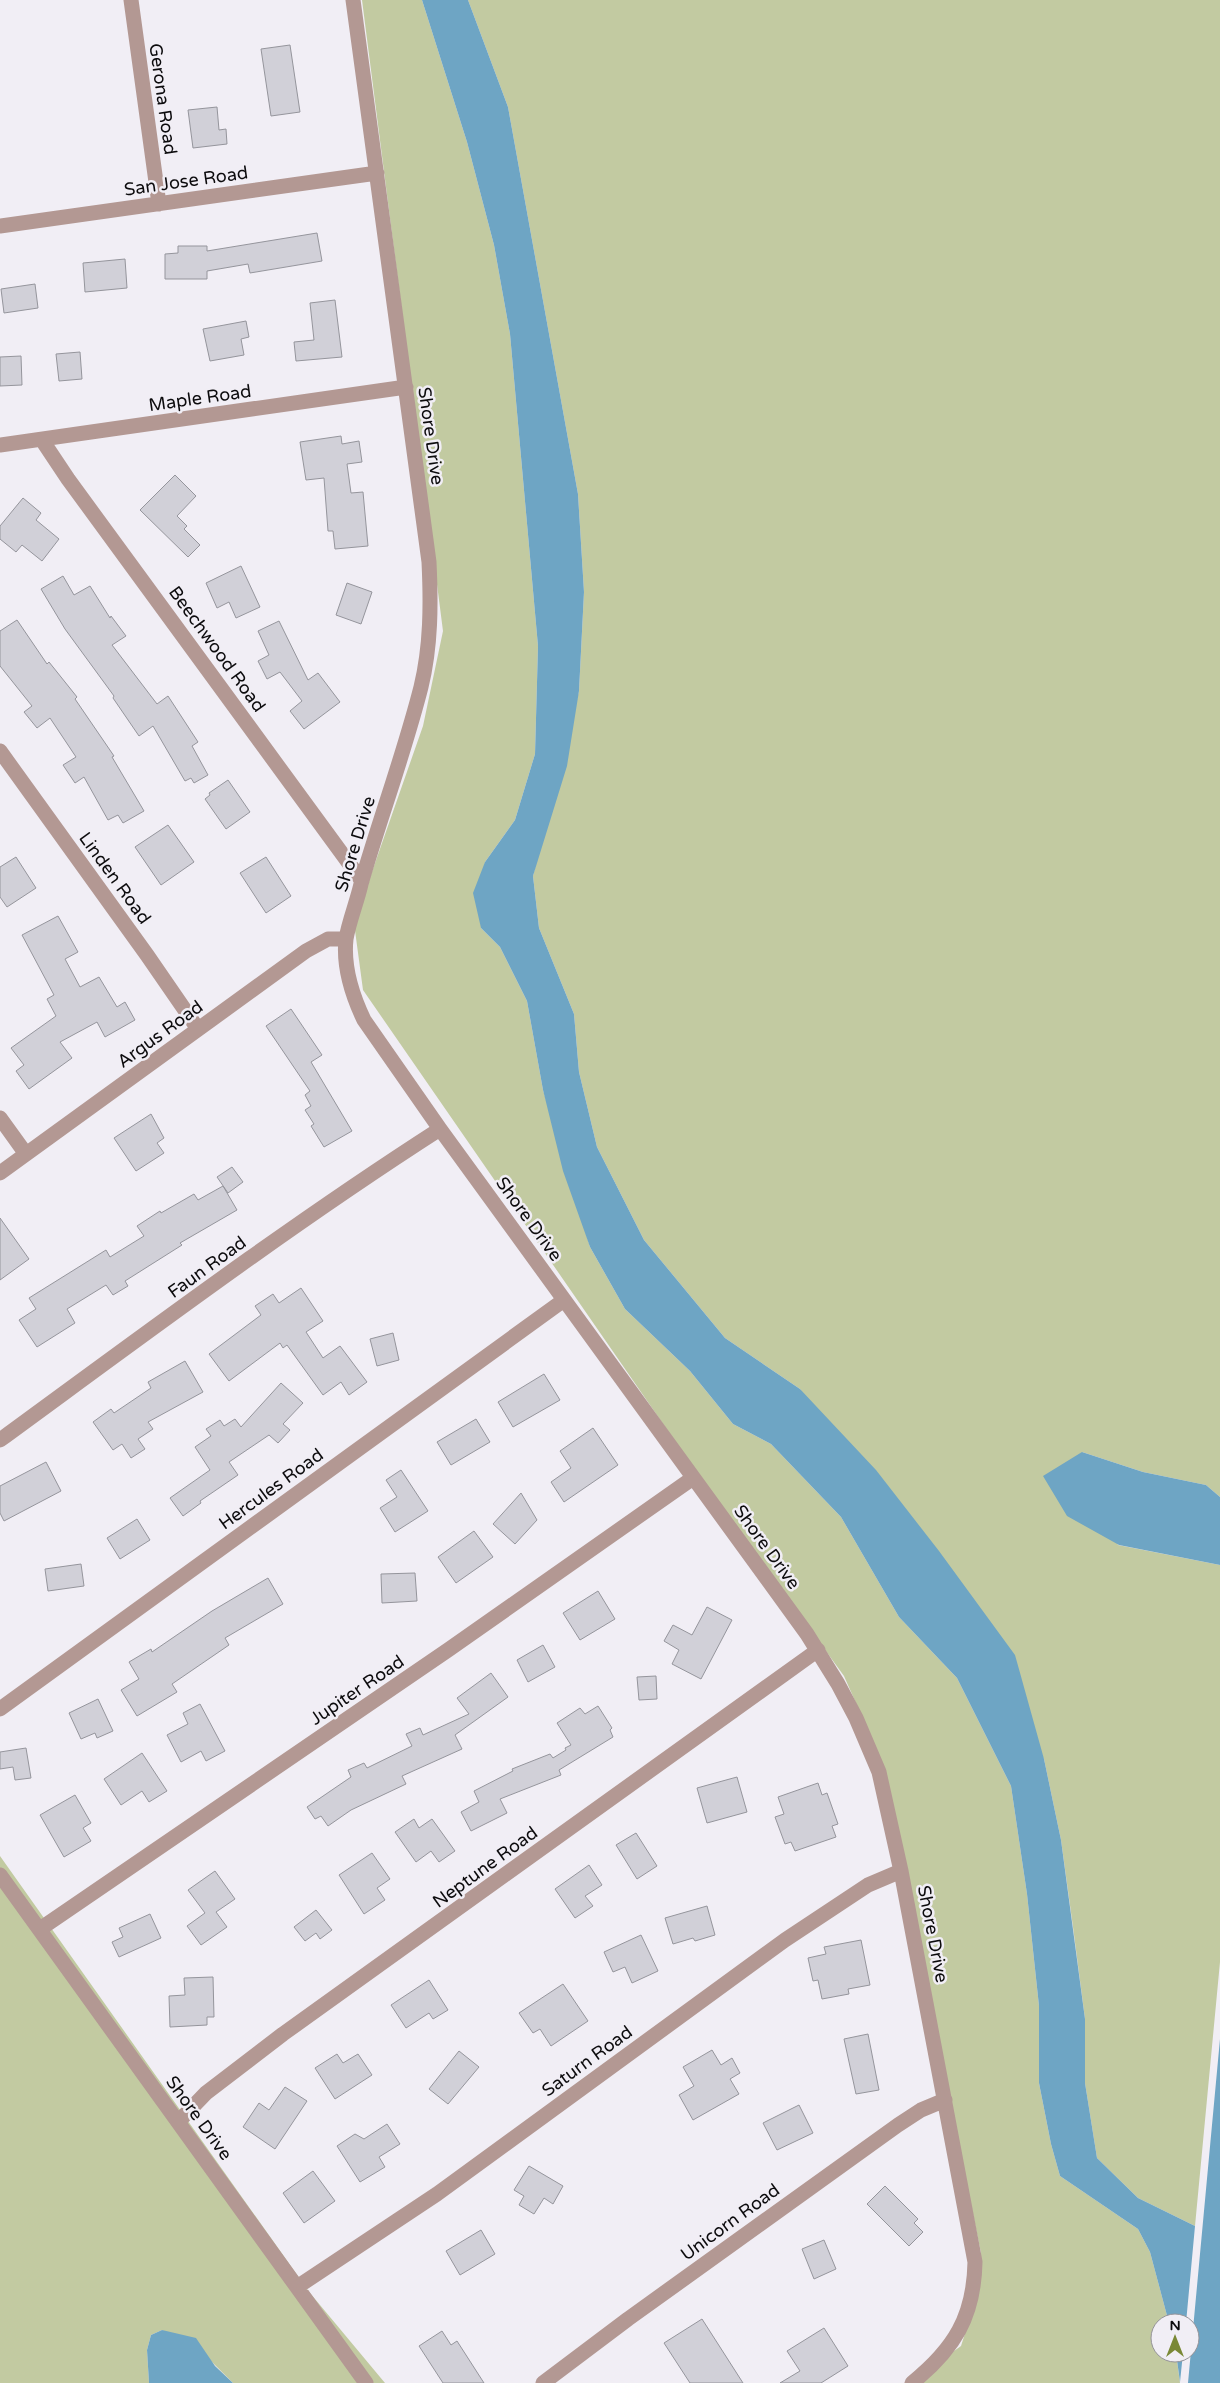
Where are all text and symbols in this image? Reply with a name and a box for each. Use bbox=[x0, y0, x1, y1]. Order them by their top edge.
street label: Gerona Road bbox=[144, 42, 182, 156]
street label: San Jose Road bbox=[123, 161, 249, 201]
street label: Maple Road bbox=[147, 380, 253, 416]
street label: Shore Drive bbox=[413, 386, 449, 486]
street label: Beechwood Road bbox=[164, 582, 270, 716]
street label: Shore Drive bbox=[330, 794, 380, 894]
street label: Linden Road bbox=[74, 828, 156, 928]
street label: Argus Road bbox=[113, 995, 207, 1073]
street label: Shore Drive bbox=[491, 1173, 567, 1265]
street label: Faun Road bbox=[164, 1231, 250, 1303]
street label: Hercules Road bbox=[214, 1444, 328, 1534]
street label: Shore Drive bbox=[729, 1501, 805, 1593]
street label: Jupiter Road bbox=[306, 1650, 408, 1730]
street label: Neptune Road bbox=[428, 1821, 542, 1913]
street label: Shore Drive bbox=[913, 1883, 953, 1985]
street label: Saturn Road bbox=[537, 2021, 637, 2101]
street label: Shore Drive bbox=[161, 2072, 237, 2164]
street label: Unicorn Road bbox=[676, 2179, 784, 2265]
north arrow bbox=[1150, 2313, 1200, 2363]
text: N bbox=[1169, 2317, 1181, 2334]

